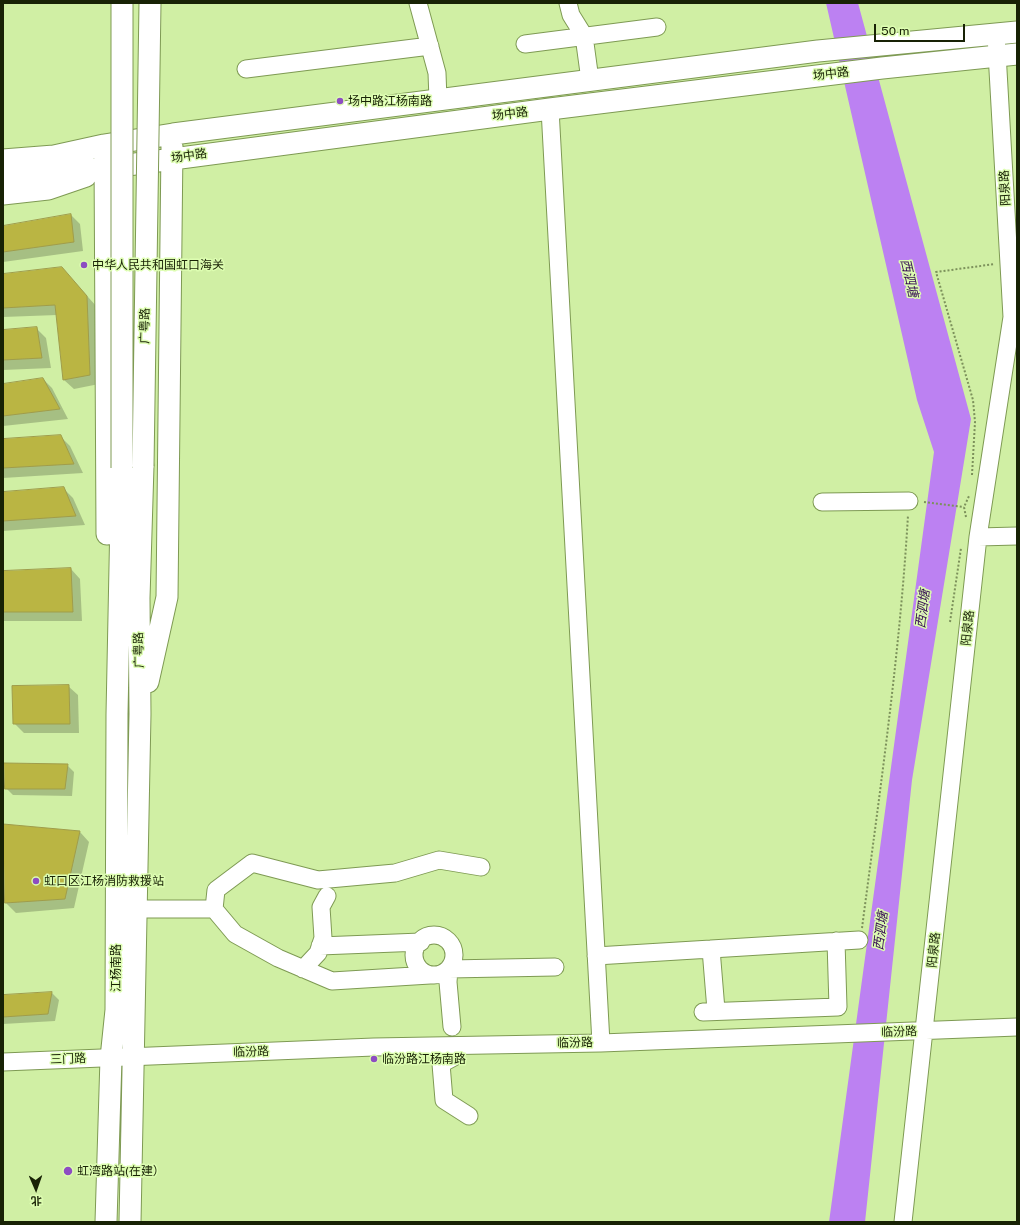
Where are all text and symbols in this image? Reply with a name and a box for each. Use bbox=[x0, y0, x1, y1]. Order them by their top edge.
scale bar bbox=[876, 16, 967, 42]
text: 50 m bbox=[881, 24, 909, 38]
street label: 场中路 bbox=[812, 65, 850, 83]
place label: 场中路江杨南路 bbox=[348, 94, 432, 108]
marker: 场中路江杨南路 bbox=[335, 96, 345, 106]
street label: 场中路 bbox=[491, 105, 529, 123]
street label: 场中路 bbox=[170, 146, 208, 166]
street label: 阳泉路 bbox=[997, 170, 1013, 206]
water label: 西泗塘 bbox=[897, 257, 921, 299]
place label: 中华人民共和国虹口海关 bbox=[92, 258, 224, 272]
marker: 中华人民共和国虹口海关 bbox=[79, 260, 89, 270]
street label: 广粤路 bbox=[137, 308, 153, 344]
water label: 西泗塘 bbox=[913, 589, 933, 629]
street label: 阳泉路 bbox=[959, 609, 977, 647]
street label: 广粤路 bbox=[131, 632, 147, 668]
place label: 虹口区江杨消防救援站 bbox=[44, 874, 164, 888]
marker: 虹口区江杨消防救援站 bbox=[31, 876, 41, 886]
water label: 西泗塘 bbox=[871, 911, 891, 951]
street label: 阳泉路 bbox=[925, 931, 943, 969]
street label: 江杨南路 bbox=[109, 944, 123, 992]
street label: 临汾路 bbox=[881, 1024, 917, 1040]
street label: 临汾路 bbox=[557, 1035, 593, 1051]
street label: 临汾路 bbox=[233, 1044, 269, 1060]
street label: 三门路 bbox=[50, 1051, 86, 1067]
place label: 临汾路江杨南路 bbox=[382, 1052, 466, 1066]
marker: 临汾路江杨南路 bbox=[369, 1054, 379, 1064]
place label: 虹湾路站(在建） bbox=[77, 1164, 165, 1178]
marker: 虹湾路站(在建） bbox=[62, 1165, 74, 1177]
north arrow bbox=[16, 1169, 56, 1209]
text: 北 bbox=[31, 1195, 42, 1207]

